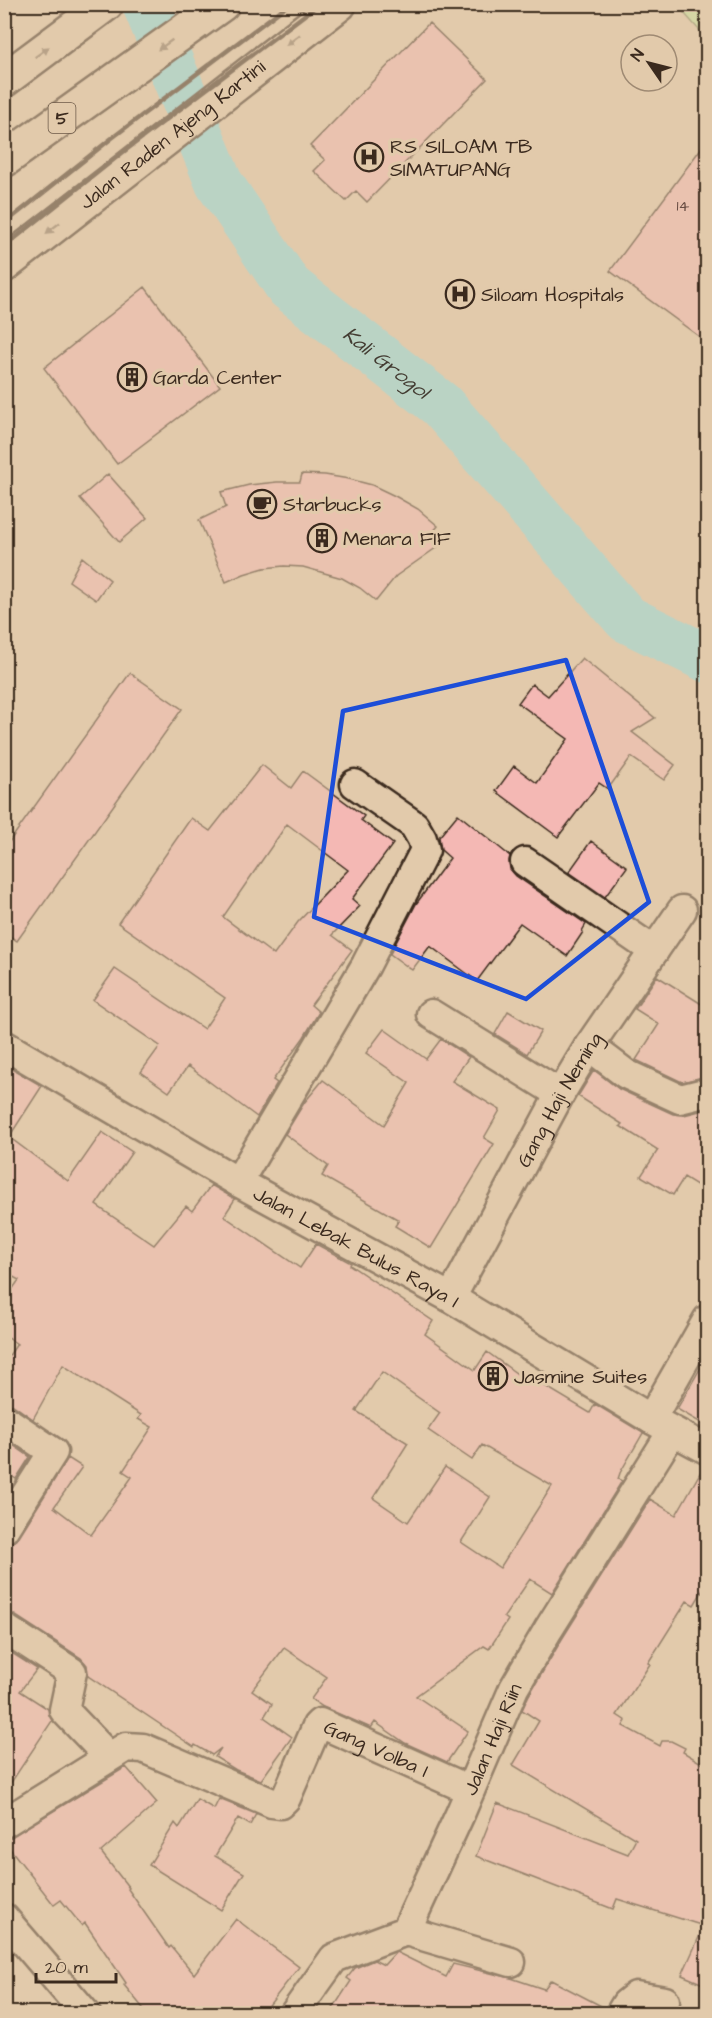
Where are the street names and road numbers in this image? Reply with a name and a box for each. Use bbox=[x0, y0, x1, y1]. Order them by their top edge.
street label: Jalan Raden Ajeng Kartini bbox=[74, 54, 271, 216]
road number: 5 bbox=[48, 103, 76, 133]
street label: Gang Haji Neming bbox=[510, 1027, 610, 1173]
street label: Jalan Lebak Bulus Raya I bbox=[248, 1180, 464, 1315]
street label: Jalan Haji Riin bbox=[457, 1679, 529, 1800]
street label: Gang Volba I bbox=[319, 1714, 433, 1785]

